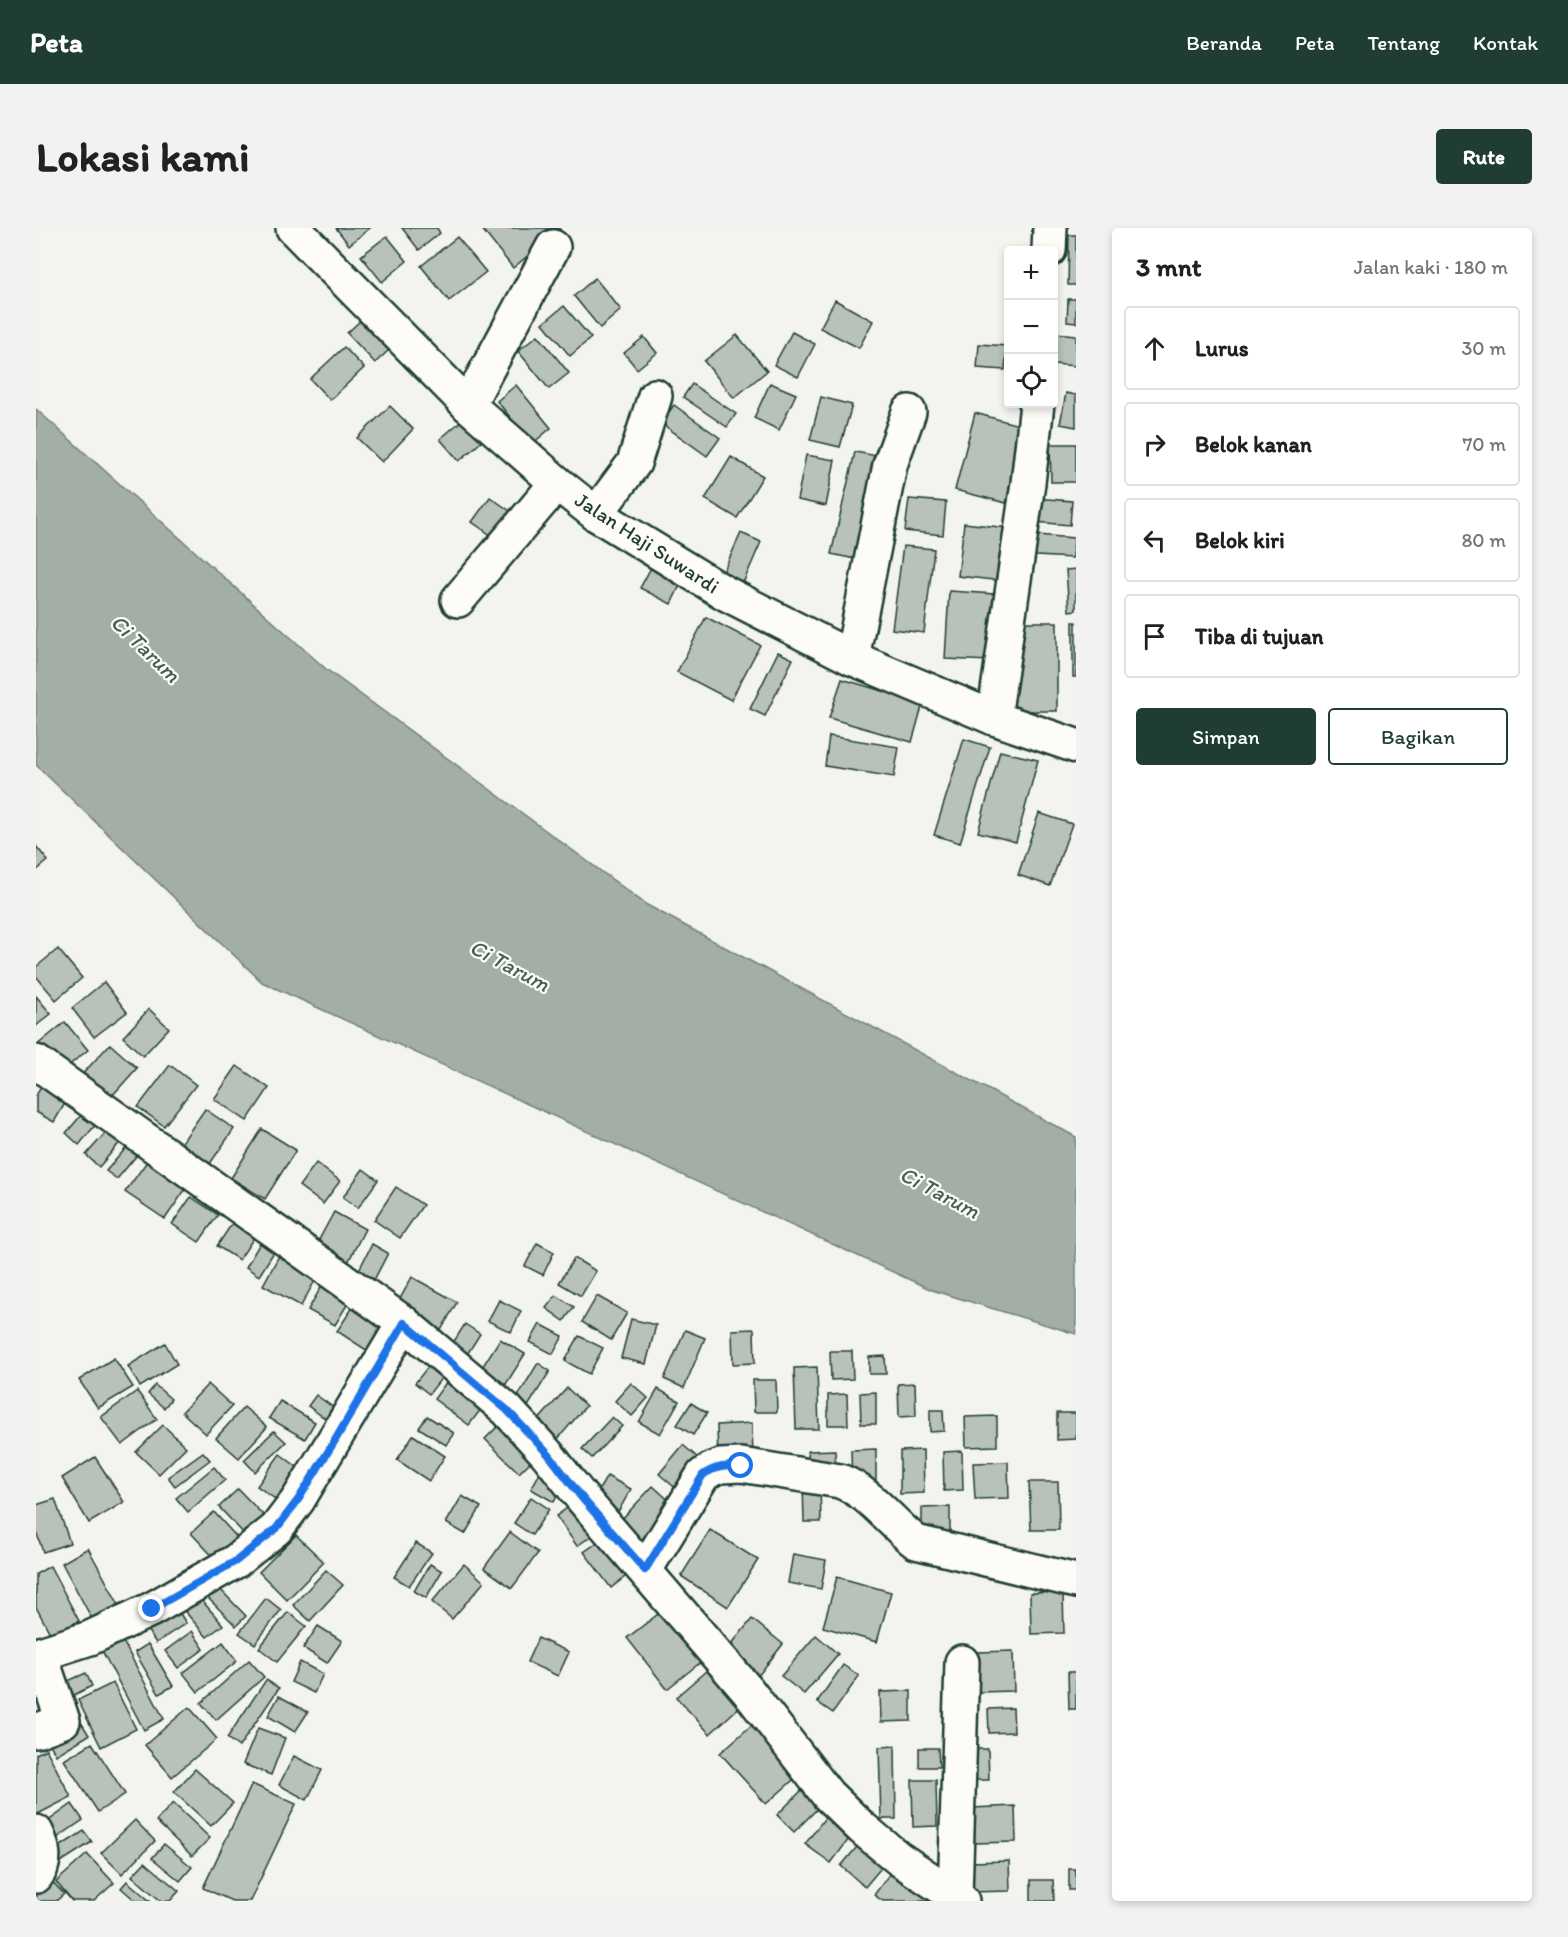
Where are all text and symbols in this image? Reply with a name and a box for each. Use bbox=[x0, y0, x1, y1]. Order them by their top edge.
text: Peta bbox=[30, 25, 83, 59]
text: Beranda bbox=[1186, 30, 1262, 55]
text: Peta bbox=[1295, 30, 1335, 55]
text: Tentang bbox=[1368, 30, 1440, 55]
text: Kontak bbox=[1473, 30, 1538, 55]
button: Rute bbox=[1436, 129, 1532, 184]
text: Lokasi kami bbox=[36, 131, 250, 182]
map controls bbox=[1004, 246, 1058, 408]
button: + bbox=[1004, 246, 1058, 300]
text: 3 mnt bbox=[1136, 251, 1202, 283]
text: Jalan kaki · 180 m bbox=[1354, 255, 1508, 279]
button: − bbox=[1004, 300, 1058, 354]
icon: ahead bbox=[1138, 332, 1171, 365]
text: Lurus bbox=[1195, 335, 1249, 362]
text: 30 m bbox=[1461, 336, 1506, 360]
button: locate bbox=[1004, 354, 1058, 408]
icon: right bbox=[1138, 428, 1171, 461]
text: Belok kanan bbox=[1195, 431, 1312, 458]
text: 70 m bbox=[1462, 432, 1506, 456]
street label: Jalan Haji Suwardi bbox=[570, 487, 724, 599]
icon: left bbox=[1138, 524, 1171, 557]
text: Belok kiri bbox=[1195, 527, 1285, 554]
text: 80 m bbox=[1461, 528, 1506, 552]
water label: Ci Tarum bbox=[105, 609, 186, 688]
icon: arrive bbox=[1138, 620, 1171, 653]
text: Tiba di tujuan bbox=[1195, 623, 1324, 650]
button: Simpan bbox=[1136, 708, 1316, 765]
button: Bagikan bbox=[1328, 708, 1508, 765]
water label: Ci Tarum bbox=[465, 933, 555, 998]
water label: Ci Tarum bbox=[895, 1160, 985, 1225]
route start bbox=[727, 1452, 753, 1478]
route end bbox=[138, 1595, 164, 1621]

